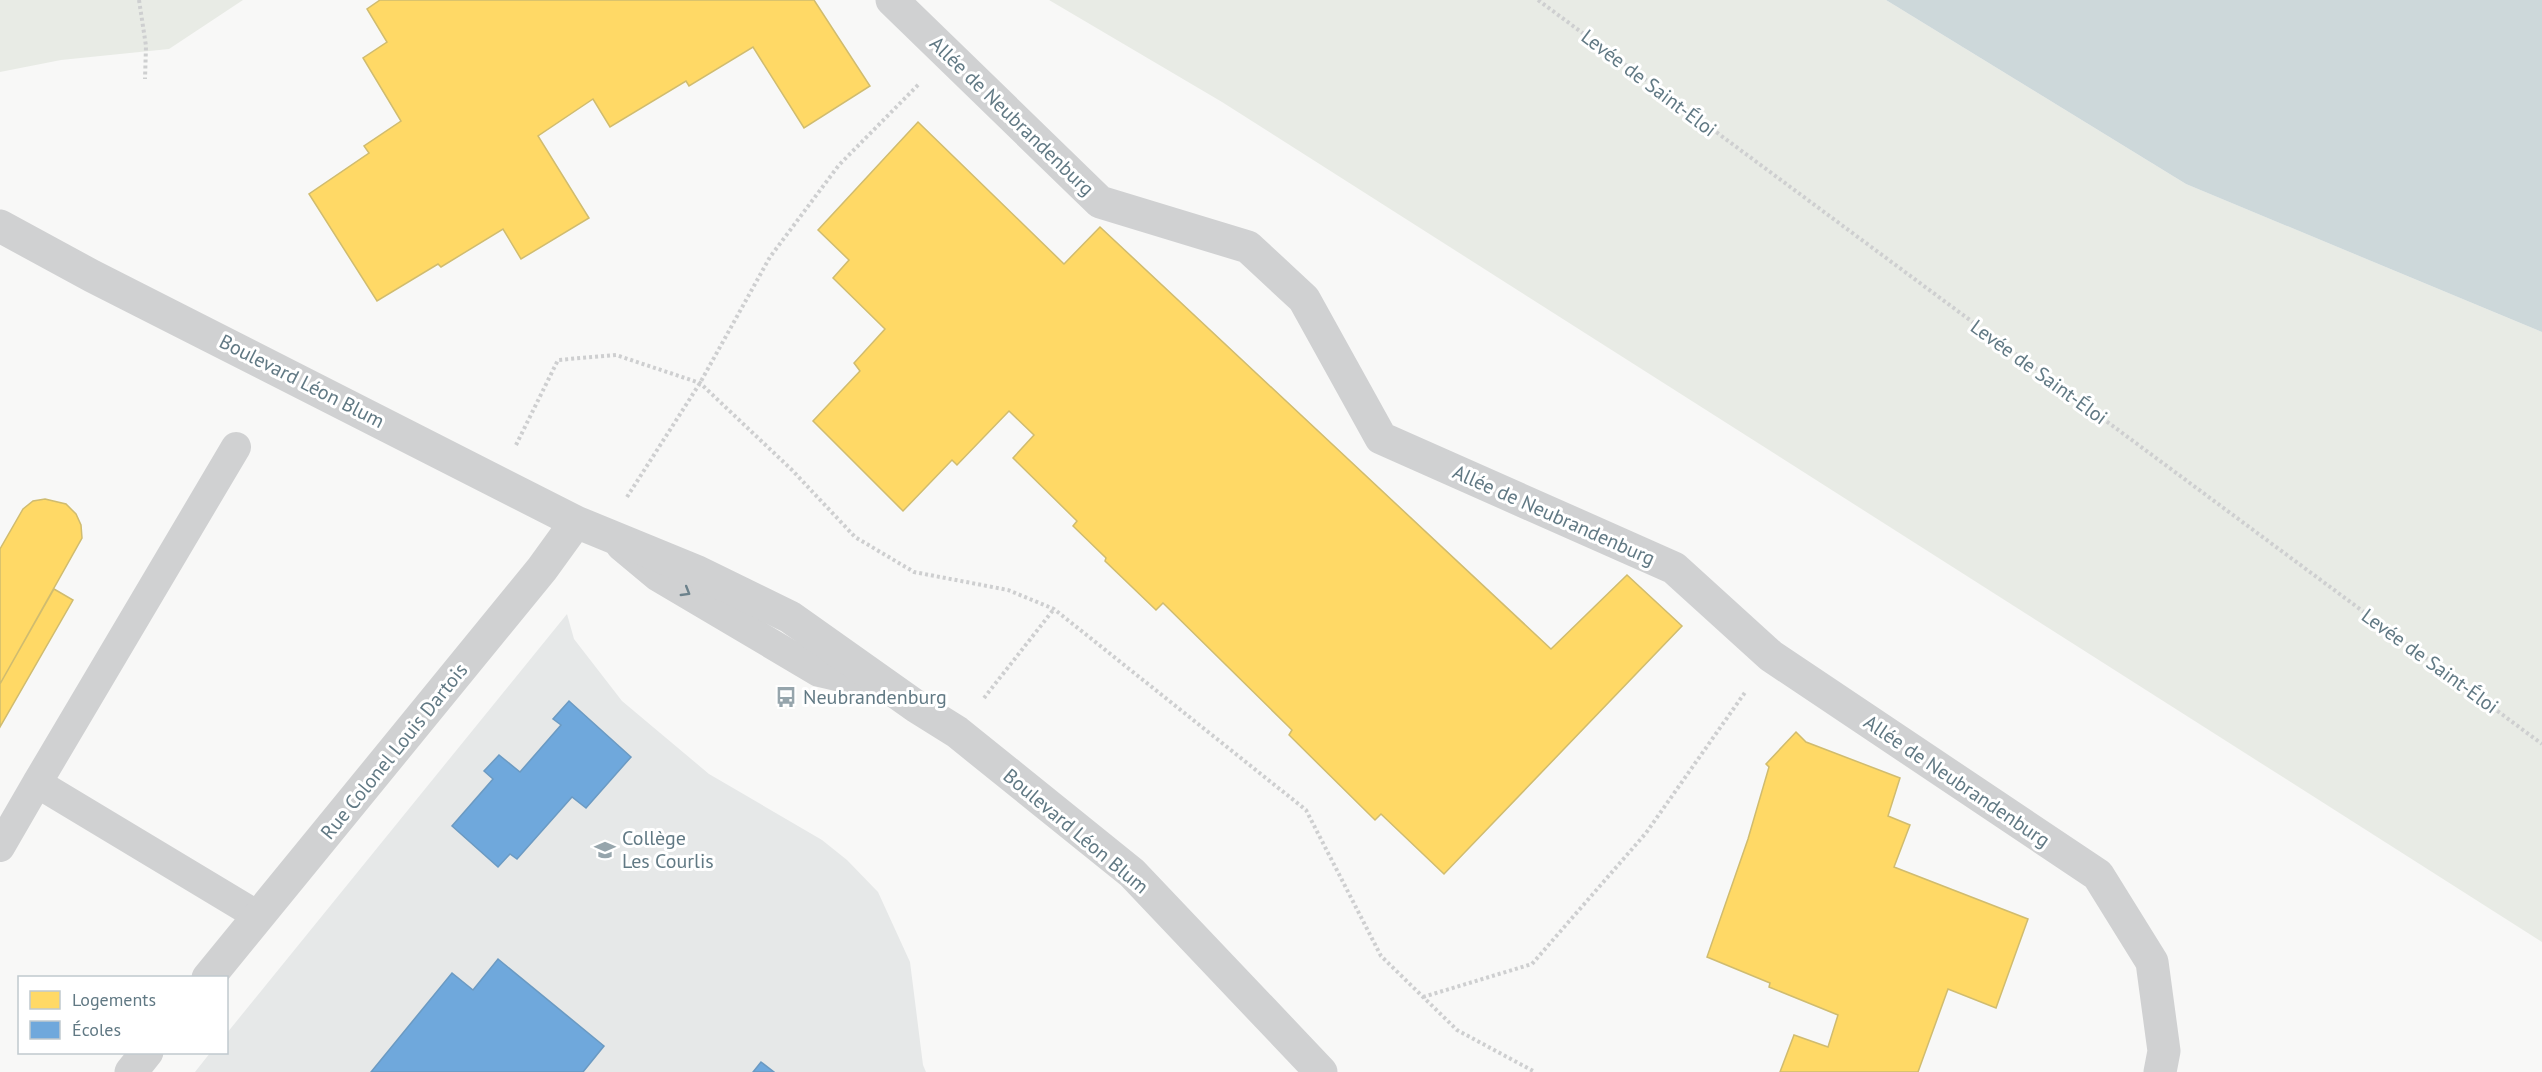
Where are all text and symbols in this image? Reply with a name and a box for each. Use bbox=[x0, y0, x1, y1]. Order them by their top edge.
street label: Levée de Saint-Éloi bbox=[1576, 24, 1722, 142]
street label: Allée de Neubrandenburg bbox=[924, 31, 1100, 201]
street label: Levée de Saint-Éloi bbox=[1965, 314, 2113, 430]
street label: Boulevard Léon Blum bbox=[215, 328, 389, 434]
street label: Allée de Neubrandenburg bbox=[1449, 459, 1659, 571]
one-way arrow bbox=[680, 585, 690, 597]
street label: Levée de Saint-Éloi bbox=[2356, 603, 2504, 719]
street label: Rue Colonel Louis Dartois bbox=[315, 658, 473, 844]
place label: Neubrandenburg bbox=[803, 684, 947, 710]
bus stop icon: Neubrandenburg bbox=[774, 685, 798, 709]
street label: Allée de Neubrandenburg bbox=[1859, 709, 2055, 853]
street label: Boulevard Léon Blum bbox=[998, 763, 1154, 899]
place label: Collège Les Courlis bbox=[622, 825, 714, 874]
school or university icon: Collège Les Courlis bbox=[593, 838, 617, 862]
legend bbox=[18, 976, 228, 1054]
text: Logements bbox=[72, 988, 156, 1011]
text: Écoles bbox=[72, 1018, 121, 1041]

